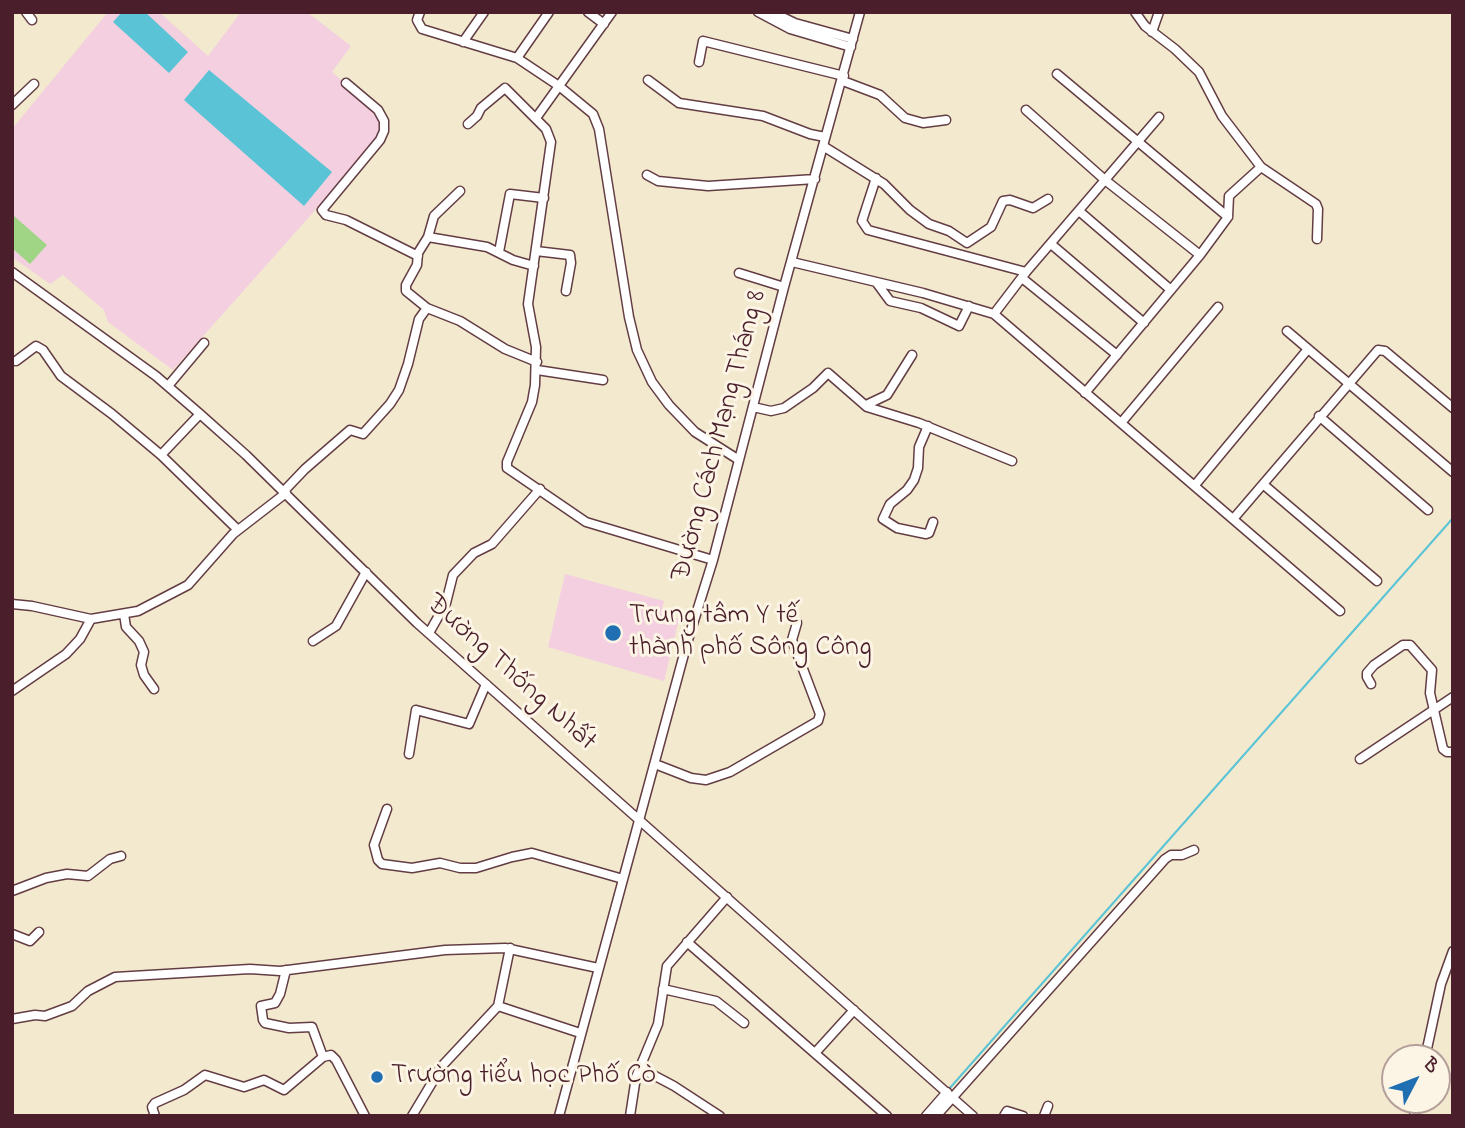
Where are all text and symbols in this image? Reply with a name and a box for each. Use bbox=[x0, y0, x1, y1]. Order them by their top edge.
street label: Đường Cách Mạng Tháng 8 bbox=[666, 287, 776, 585]
street label: Đường Thống Nhất bbox=[418, 588, 602, 760]
place label: Trung tâm Y tế thành phố Sông Công bbox=[629, 600, 872, 666]
marker: Trung tâm Y tế thành phố Sông Công bbox=[603, 623, 623, 643]
north arrow bbox=[1381, 1044, 1451, 1114]
text: B bbox=[1416, 1052, 1445, 1080]
place label: Trường tiểu học Phố Cò bbox=[391, 1060, 656, 1094]
marker: Trường tiểu học Phố Cò bbox=[369, 1069, 385, 1085]

